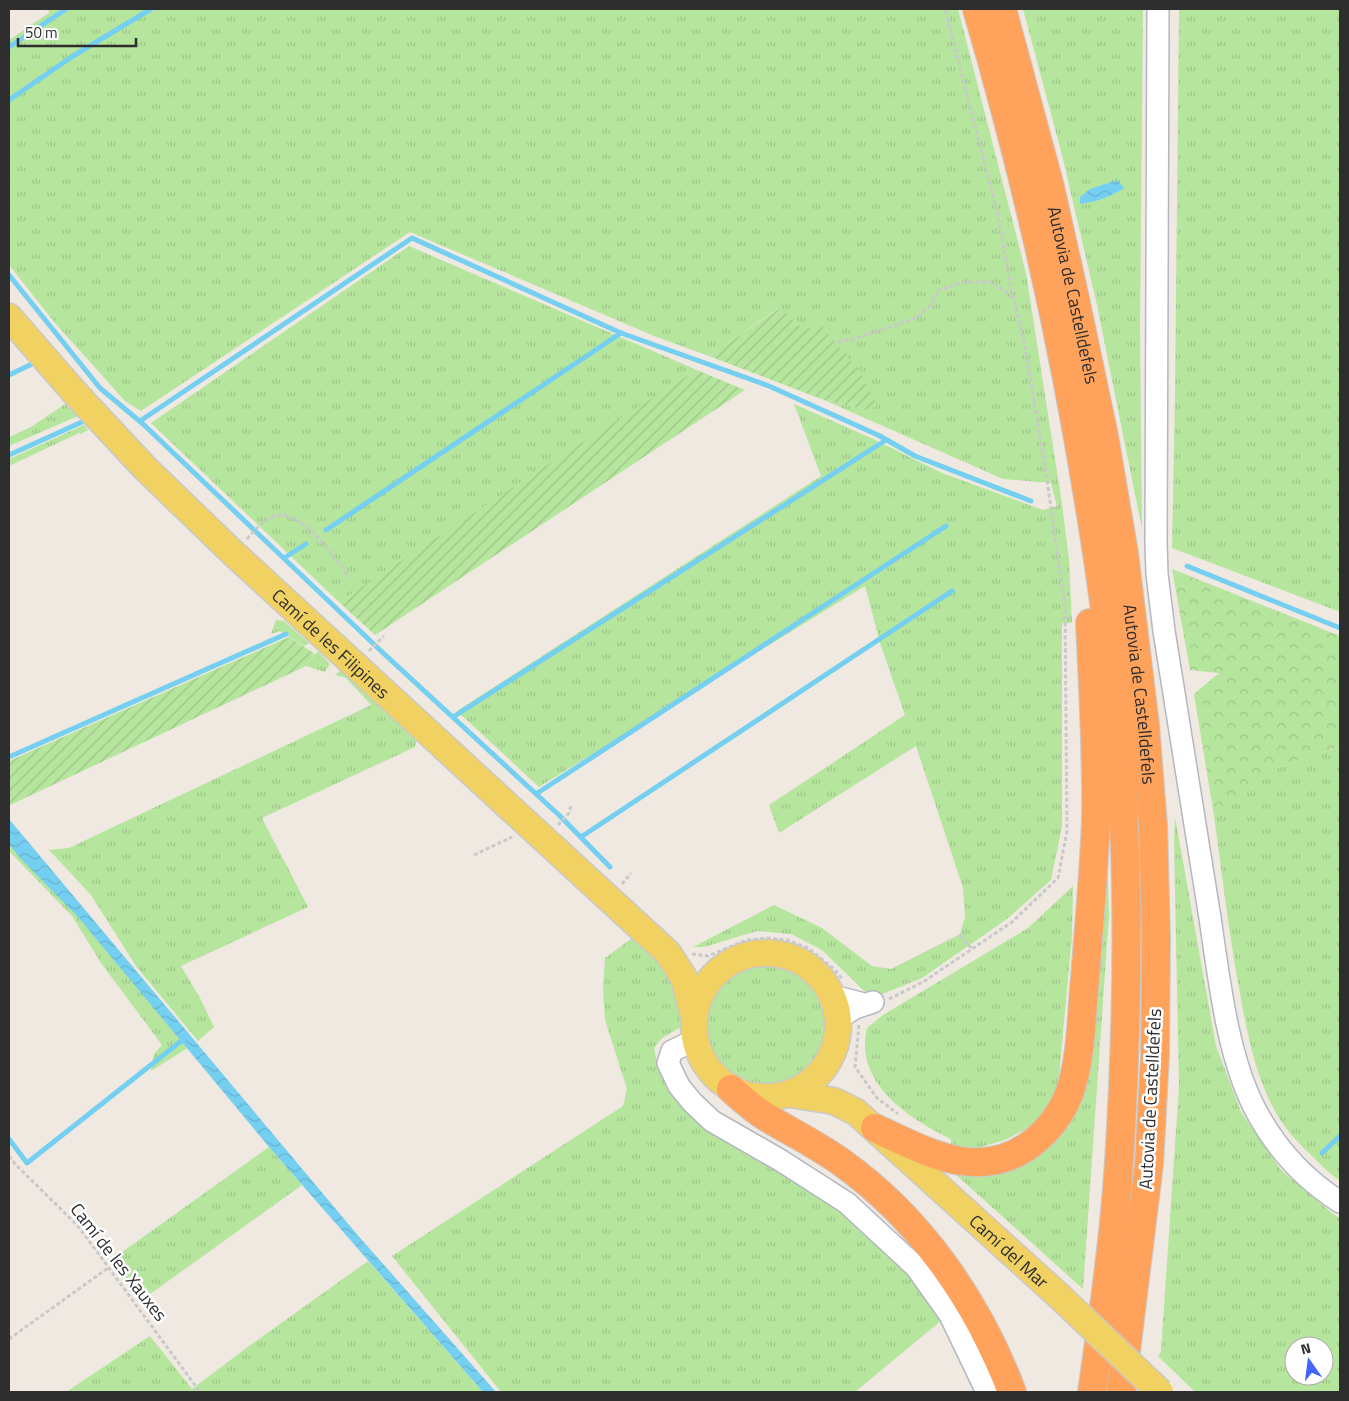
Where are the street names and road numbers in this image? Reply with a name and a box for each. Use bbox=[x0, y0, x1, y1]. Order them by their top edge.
street label: Autovia de Castelldefels bbox=[1041, 204, 1106, 386]
street label: Camí de les Filipines bbox=[266, 582, 396, 705]
street label: Autovia de Castelldefels bbox=[1117, 603, 1163, 785]
street label: Autovia de Castelldefels bbox=[1132, 1008, 1168, 1190]
street label: Camí de les Xauxes bbox=[64, 1197, 174, 1327]
street label: Camí del Mar bbox=[964, 1208, 1055, 1294]

